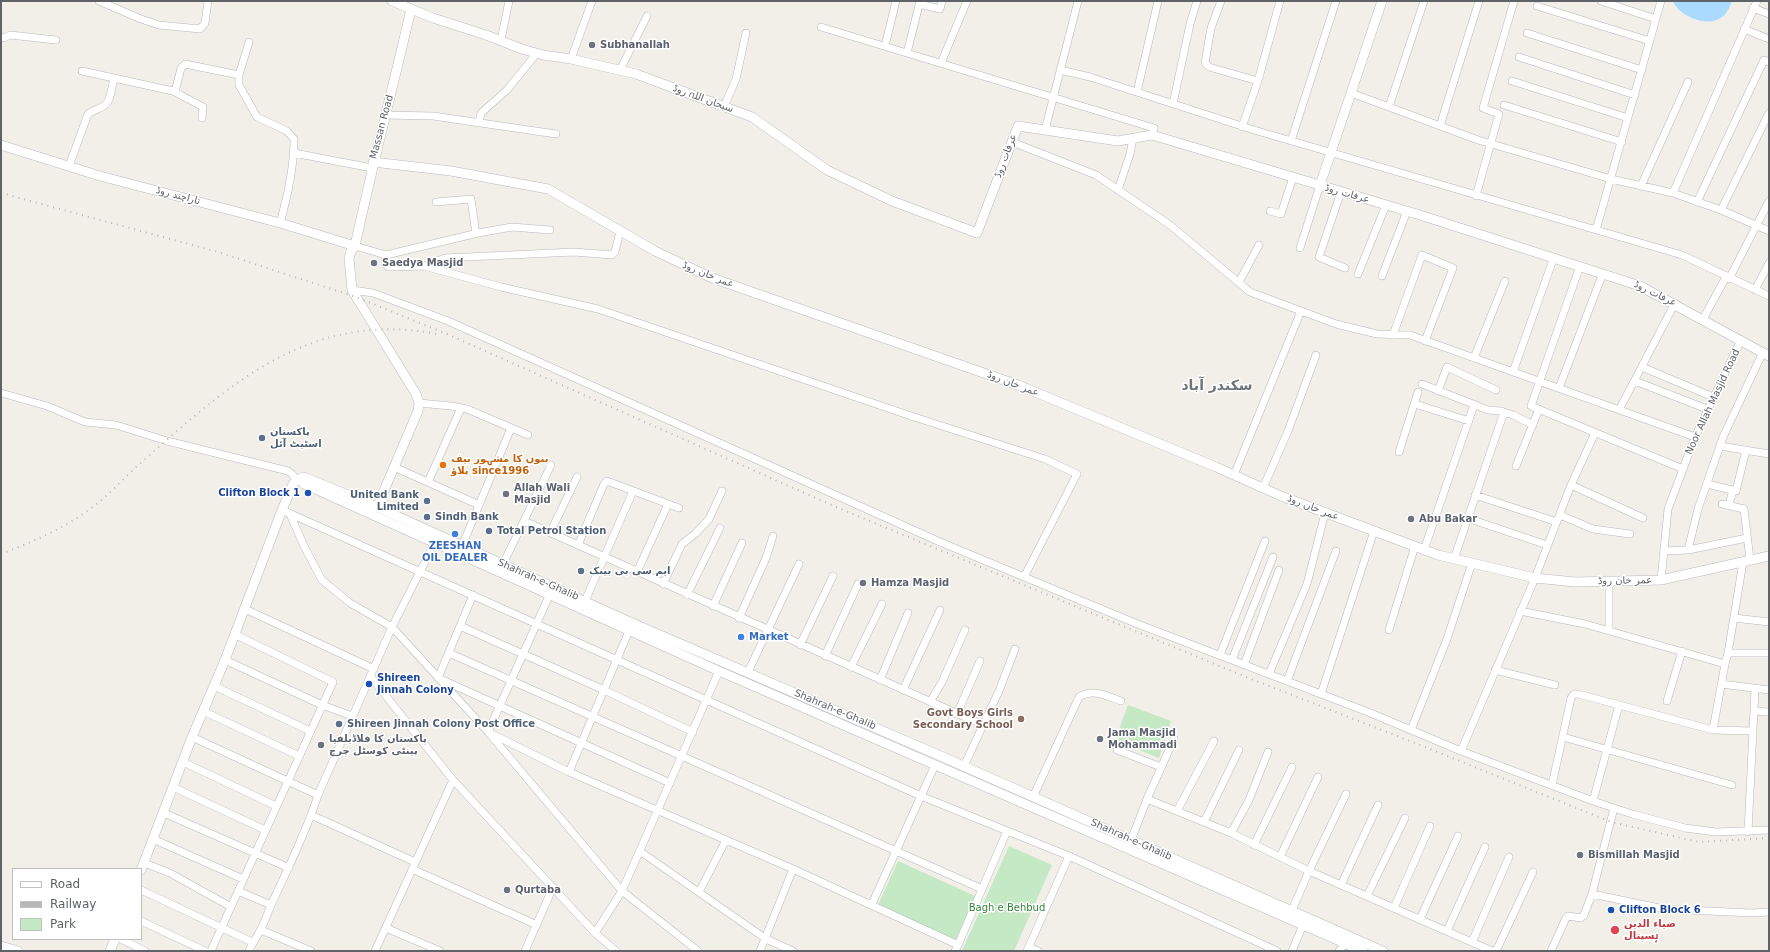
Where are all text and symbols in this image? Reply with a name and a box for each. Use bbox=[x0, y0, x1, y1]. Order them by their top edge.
place label: Subhanallah bbox=[600, 39, 670, 51]
marker: Subhanallah bbox=[587, 40, 597, 50]
street label: سبحان اللہ روڈ bbox=[671, 82, 735, 116]
street label: Massan Road bbox=[368, 94, 396, 160]
street label: عرفات روڈ bbox=[992, 132, 1020, 180]
street label: عرفات روڈ bbox=[1323, 182, 1371, 206]
street label: تاراچند روڈ bbox=[155, 184, 201, 208]
place label: Saedya Masjid bbox=[382, 257, 463, 269]
marker: Saedya Masjid bbox=[369, 258, 379, 268]
street label: عمر خان روڈ bbox=[681, 259, 735, 291]
street label: عرفات روڈ bbox=[1632, 279, 1678, 309]
street label: Noor Allah Masjid Road bbox=[1683, 347, 1743, 457]
street label: عمر خان روڈ bbox=[985, 369, 1041, 399]
district label: سکندر آباد bbox=[1181, 378, 1253, 394]
place label: پاکستان اسٹیٹ آئل bbox=[270, 426, 322, 450]
marker: پاکستان اسٹیٹ آئل bbox=[257, 433, 267, 443]
place label: بنوں کا مشہور بیف پلاؤ since1996 bbox=[451, 453, 548, 476]
marker: بنوں کا مشہور بیف پلاؤ since1996 bbox=[438, 460, 448, 470]
place label: Allah Wali Masjid bbox=[514, 482, 570, 506]
place label: Clifton Block 1 bbox=[218, 487, 300, 499]
marker: Clifton Block 1 bbox=[303, 488, 313, 498]
place label: United Bank Limited bbox=[350, 489, 419, 512]
marker: Allah Wali Masjid bbox=[501, 489, 511, 499]
street label: عمر خان روڈ bbox=[1285, 493, 1341, 523]
marker: United Bank Limited bbox=[422, 496, 432, 506]
place label: Sindh Bank bbox=[435, 511, 499, 523]
marker: Sindh Bank bbox=[422, 512, 432, 522]
place label: Abu Bakar bbox=[1419, 513, 1477, 525]
marker: Abu Bakar bbox=[1406, 514, 1416, 524]
place label: Total Petrol Station bbox=[497, 525, 606, 537]
marker: Total Petrol Station bbox=[484, 526, 494, 536]
marker: ZEESHAN OIL DEALER bbox=[450, 529, 460, 539]
place label: ZEESHAN OIL DEALER bbox=[422, 540, 488, 564]
street label: Shahrah-e-Ghalib bbox=[496, 557, 580, 603]
place label: ایم سی بی بینک bbox=[589, 565, 670, 577]
marker: ایم سی بی بینک bbox=[576, 566, 586, 576]
street label: عمر خان روڈ bbox=[1598, 575, 1652, 587]
place label: Hamza Masjid bbox=[871, 577, 949, 589]
marker: Hamza Masjid bbox=[858, 578, 868, 588]
place label: Market bbox=[749, 631, 789, 643]
marker: Market bbox=[736, 632, 746, 642]
place label: Shireen Jinnah Colony bbox=[377, 672, 454, 696]
marker: Shireen Jinnah Colony bbox=[364, 679, 374, 689]
street label: Shahrah-e-Ghalib bbox=[792, 687, 878, 733]
place label: Govt Boys Girls Secondary School bbox=[913, 707, 1013, 730]
marker: Govt Boys Girls Secondary School bbox=[1016, 714, 1026, 724]
place label: Shireen Jinnah Colony Post Office bbox=[347, 718, 535, 730]
marker: Shireen Jinnah Colony Post Office bbox=[334, 719, 344, 729]
place label: Jama Masjid Mohammadi bbox=[1108, 727, 1177, 750]
place label: پاکستان کا فلاڈیلفیا پینٹی کوسٹل چرچ bbox=[329, 733, 427, 756]
marker: Jama Masjid Mohammadi bbox=[1095, 734, 1105, 744]
marker: پاکستان کا فلاڈیلفیا پینٹی کوسٹل چرچ bbox=[316, 740, 326, 750]
street label: Shahrah-e-Ghalib bbox=[1089, 817, 1173, 863]
place label: Bismillah Masjid bbox=[1588, 849, 1680, 861]
marker: Bismillah Masjid bbox=[1575, 850, 1585, 860]
legend bbox=[12, 868, 142, 940]
text: Road bbox=[50, 877, 80, 891]
place label: Qurtaba bbox=[515, 884, 561, 896]
marker: Qurtaba bbox=[502, 885, 512, 895]
text: Railway bbox=[50, 897, 96, 911]
park label: Bagh e Behbud bbox=[969, 902, 1045, 914]
place label: Clifton Block 6 bbox=[1619, 904, 1701, 916]
marker: Clifton Block 6 bbox=[1606, 905, 1616, 915]
text: Park bbox=[50, 917, 76, 931]
place label: ضیاء الدین ہسپتال bbox=[1624, 918, 1676, 942]
marker: ضیاء الدین ہسپتال bbox=[1609, 924, 1621, 936]

